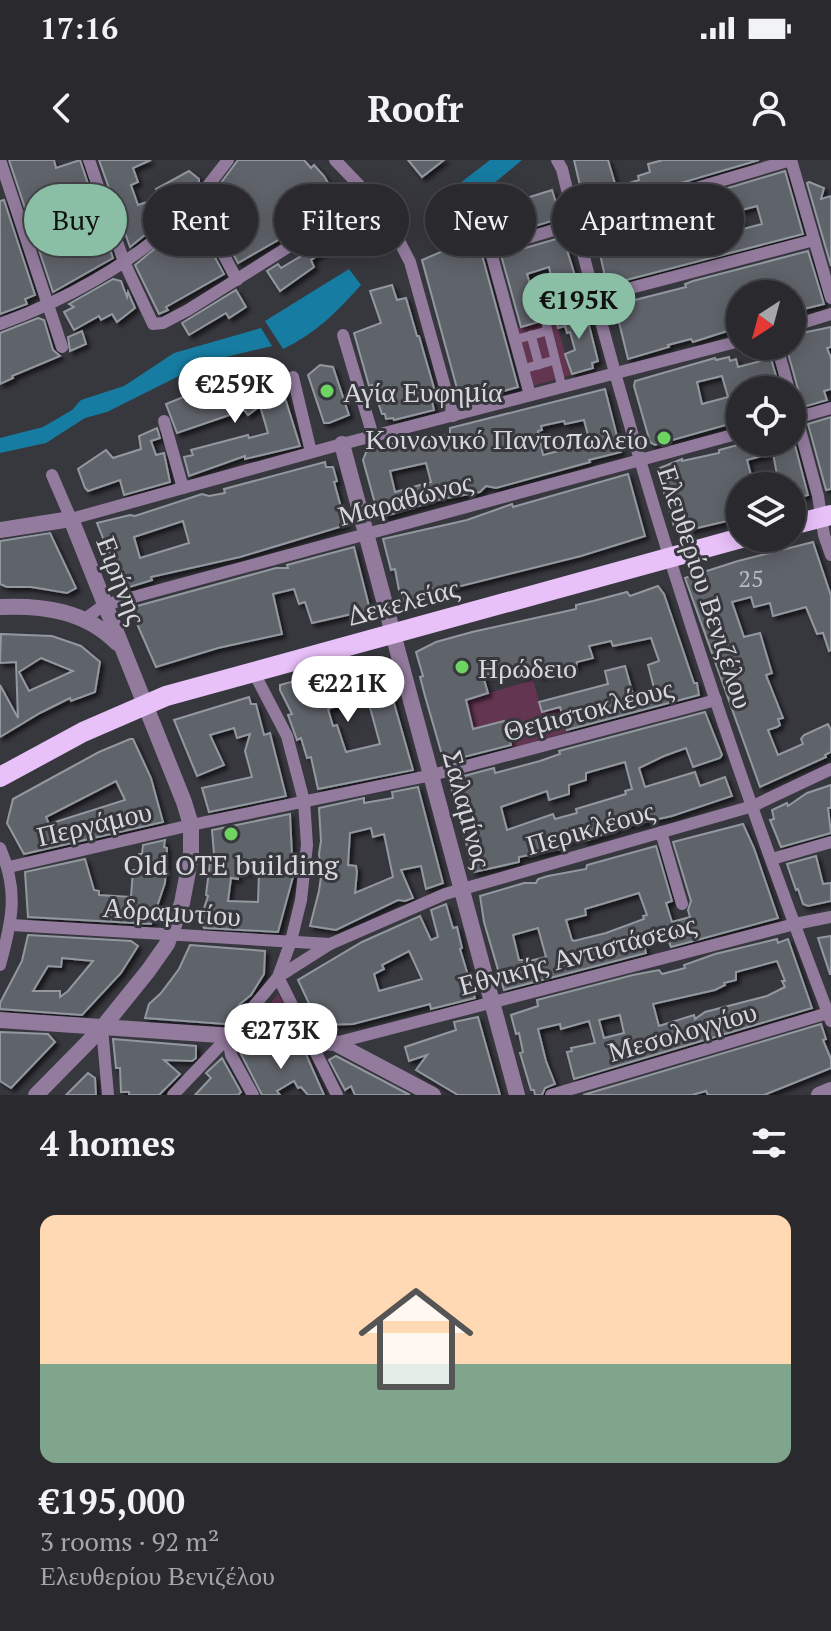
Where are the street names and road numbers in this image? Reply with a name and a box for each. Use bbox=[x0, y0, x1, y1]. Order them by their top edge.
street label: Ελευθερίου Βενιζέλου bbox=[649, 461, 763, 713]
street label: Μαραθώνος bbox=[334, 462, 476, 534]
street label: Ειρήνης bbox=[88, 531, 156, 629]
street label: Δεκελείας bbox=[343, 568, 463, 634]
street label: Θεμιστοκλέους bbox=[499, 669, 677, 749]
street label: Σαλαμίνος bbox=[435, 746, 501, 872]
street label: Περικλέους bbox=[522, 791, 658, 863]
street label: Περγάμου bbox=[33, 792, 155, 854]
street label: Αδραμυτίου bbox=[102, 888, 242, 934]
street label: Εθνικής Αντιστάσεως bbox=[454, 905, 700, 1003]
street label: Μεσολογγίου bbox=[603, 992, 761, 1070]

